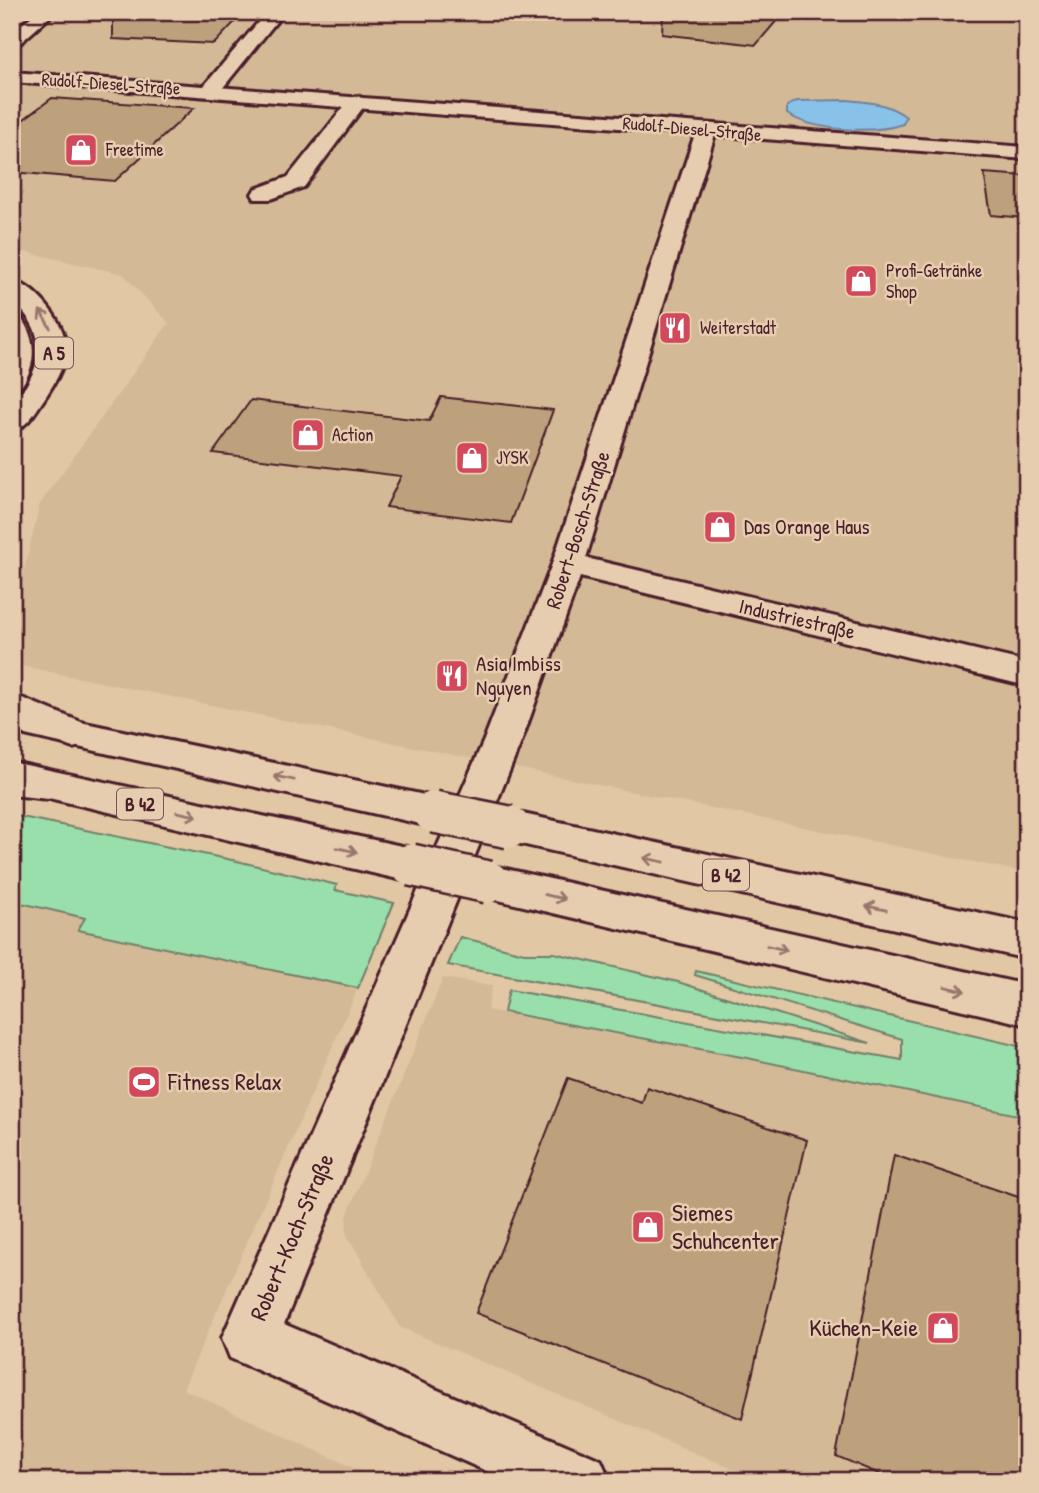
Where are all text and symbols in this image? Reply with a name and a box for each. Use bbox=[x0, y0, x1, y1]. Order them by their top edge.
street label: Rudolf-Diesel-Straße bbox=[41, 66, 181, 101]
street label: Rudolf-Diesel-Straße bbox=[622, 110, 762, 147]
shop icon: Freetime bbox=[62, 131, 100, 169]
place label: Freetime bbox=[105, 137, 164, 162]
place label: Profi-Getränke Shop bbox=[886, 258, 982, 304]
shop icon: Profi-Getränke Shop bbox=[842, 262, 880, 300]
restaurant icon: Weiterstadt bbox=[656, 309, 694, 347]
one-way arrow bbox=[37, 310, 51, 330]
place label: Weiterstadt bbox=[700, 315, 777, 340]
road number: A 5 bbox=[35, 338, 73, 368]
shop icon: Action bbox=[289, 416, 327, 454]
place label: Action bbox=[332, 422, 373, 447]
shop icon: JYSK bbox=[453, 439, 491, 477]
place label: JYSK bbox=[496, 445, 529, 470]
street label: Robert-Bosch-Straße bbox=[538, 447, 617, 612]
shop icon: Das Orange Haus bbox=[701, 508, 739, 546]
place label: Das Orange Haus bbox=[744, 512, 870, 541]
street label: Industriestraße bbox=[736, 591, 858, 646]
place label: Asia Imbiss Nguyen bbox=[476, 649, 561, 702]
restaurant icon: Asia Imbiss Nguyen bbox=[433, 657, 471, 695]
one-way arrow bbox=[273, 771, 296, 785]
road number: B 42 bbox=[117, 789, 163, 820]
one-way arrow bbox=[175, 808, 198, 821]
one-way arrow bbox=[335, 845, 357, 858]
one-way arrow bbox=[643, 852, 666, 866]
road number: B 42 bbox=[703, 860, 749, 890]
one-way arrow bbox=[543, 891, 566, 905]
one-way arrow bbox=[865, 901, 888, 915]
one-way arrow bbox=[765, 942, 788, 955]
one-way arrow bbox=[943, 983, 965, 996]
sports icon: Fitness Relax bbox=[125, 1063, 163, 1101]
place label: Fitness Relax bbox=[167, 1065, 282, 1097]
street label: Robert-Koch-Straße bbox=[241, 1148, 341, 1325]
place label: Siemes Schuhcenter bbox=[672, 1196, 779, 1256]
shop icon: Siemes Schuhcenter bbox=[629, 1208, 667, 1246]
shop icon: Küchen-Keie bbox=[924, 1309, 962, 1347]
place label: Küchen-Keie bbox=[809, 1311, 918, 1343]

